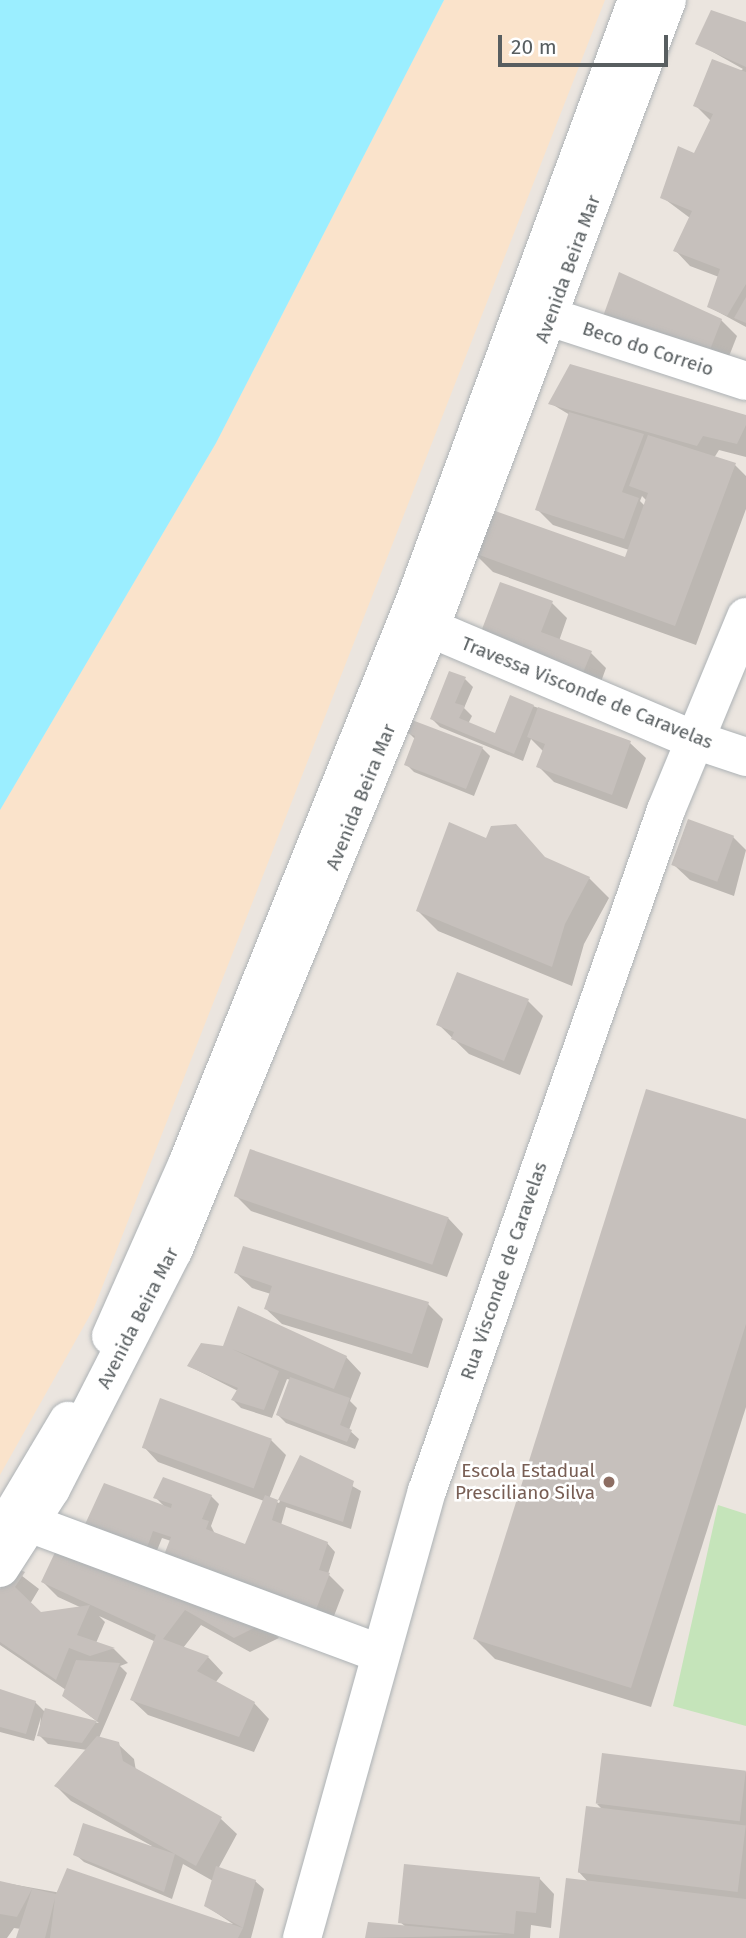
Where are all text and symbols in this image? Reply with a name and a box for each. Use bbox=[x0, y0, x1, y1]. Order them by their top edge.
scale bar bbox=[501, 21, 671, 65]
text: 20 m bbox=[511, 34, 557, 60]
street label: Avenida Beira Mar bbox=[531, 192, 605, 346]
street label: Beco do Correio bbox=[580, 317, 716, 381]
street label: Travessa Visconde de Caravelas bbox=[458, 632, 716, 754]
street label: Avenida Beira Mar bbox=[321, 721, 401, 873]
street label: Rua Visconde de Caravelas bbox=[456, 1159, 552, 1383]
street label: Avenida Beira Mar bbox=[93, 1244, 183, 1392]
place label: Escola Estadual Presciliano Silva bbox=[455, 1460, 595, 1504]
marker: Escola Estadual Presciliano Silva bbox=[601, 1474, 617, 1490]

